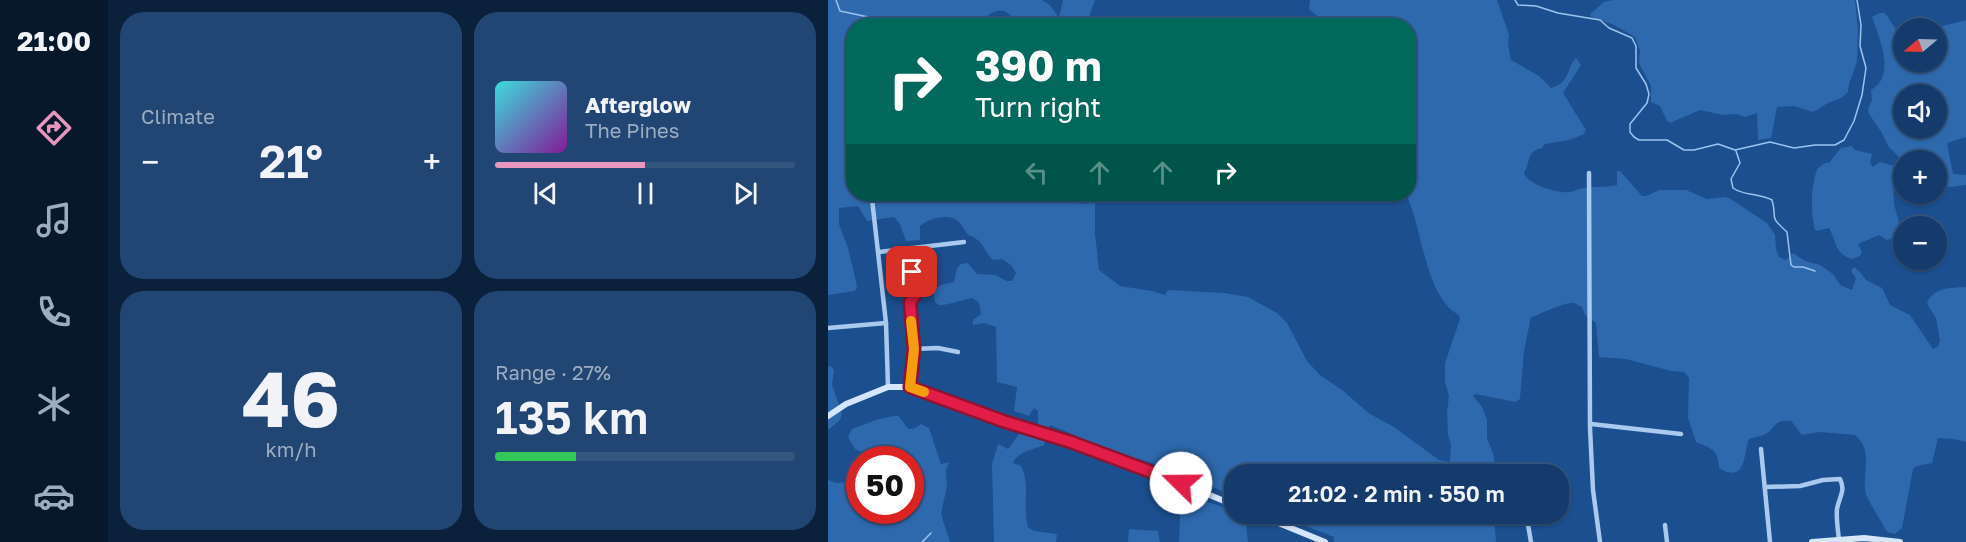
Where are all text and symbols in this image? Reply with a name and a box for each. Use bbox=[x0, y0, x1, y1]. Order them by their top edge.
north arrow bbox=[1893, 18, 1947, 72]
map controls bbox=[1893, 18, 1947, 270]
text: 21:00 bbox=[17, 25, 91, 57]
text: 390 m bbox=[975, 40, 1102, 90]
icon: right bbox=[876, 42, 954, 120]
button: sound bbox=[1893, 84, 1947, 138]
text: Afterglow bbox=[585, 91, 691, 118]
text: Turn right bbox=[975, 91, 1101, 123]
text: Climate bbox=[141, 104, 215, 128]
icon: directions bbox=[33, 107, 75, 149]
text: The Pines bbox=[585, 118, 679, 142]
text: 21° bbox=[259, 134, 323, 188]
text: − bbox=[141, 142, 159, 181]
text: + bbox=[423, 142, 441, 181]
button: + bbox=[1893, 150, 1947, 204]
icon: left bbox=[1020, 156, 1053, 189]
icon: ahead bbox=[1083, 156, 1116, 189]
icon: ahead bbox=[1146, 156, 1179, 189]
icon: right bbox=[1209, 156, 1242, 189]
icon: previous bbox=[529, 177, 562, 210]
icon: pause bbox=[629, 177, 662, 210]
icon: next bbox=[729, 177, 762, 210]
icon: music bbox=[33, 199, 75, 241]
button: − bbox=[1893, 216, 1947, 270]
pin bbox=[886, 246, 937, 297]
icon: arrive bbox=[895, 255, 928, 288]
icon: phone bbox=[33, 291, 75, 333]
text: 46 bbox=[242, 351, 340, 444]
text: Range · 27% bbox=[495, 360, 611, 384]
icon: climate bbox=[33, 383, 75, 425]
text: 135 km bbox=[495, 390, 648, 444]
text: km/h bbox=[266, 437, 316, 461]
speed limit sign: 50 bbox=[846, 446, 924, 524]
position arrow bbox=[1149, 451, 1213, 515]
icon: car bbox=[33, 475, 75, 517]
text: 21:02 · 2 min · 550 m bbox=[1288, 480, 1505, 507]

